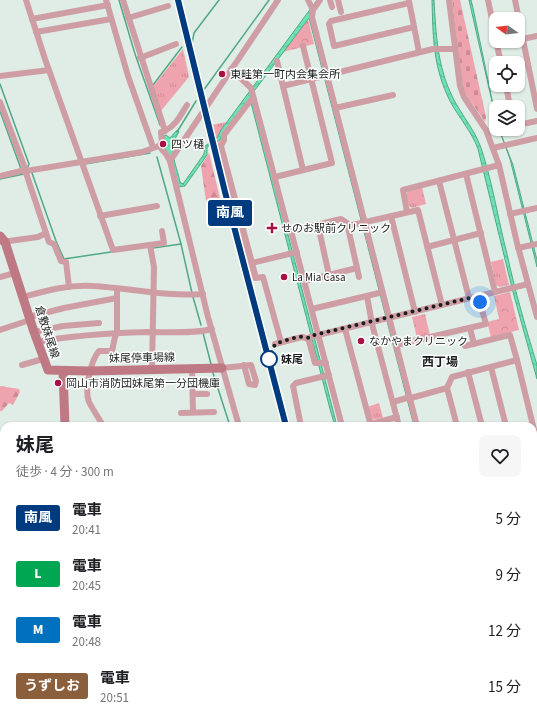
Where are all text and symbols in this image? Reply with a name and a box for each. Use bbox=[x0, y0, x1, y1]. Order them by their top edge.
north arrow bbox=[489, 12, 525, 48]
map controls bbox=[489, 12, 525, 136]
button: locate bbox=[489, 56, 525, 92]
place label: 東畦第一町内会集会所 bbox=[230, 67, 341, 82]
marker: 東畦第一町内会集会所 bbox=[217, 69, 227, 79]
button: layers bbox=[489, 100, 525, 136]
place label: 四ツ樋 bbox=[171, 137, 204, 152]
marker: 四ツ樋 bbox=[158, 139, 168, 149]
line badge: 南風 bbox=[212, 200, 248, 226]
text: 南風 bbox=[216, 203, 244, 223]
place label: せのお駅前クリニック bbox=[281, 221, 391, 236]
marker: せのお駅前クリニック bbox=[266, 222, 278, 234]
place label: La Mia Casa bbox=[292, 270, 346, 285]
marker: La Mia Casa bbox=[279, 272, 289, 282]
your location bbox=[470, 292, 490, 312]
street label: 倉敷妹尾線 bbox=[31, 304, 63, 360]
place label: なかやまクリニック bbox=[369, 334, 468, 349]
marker: なかやまクリニック bbox=[356, 336, 366, 346]
street label: 妹尾停車場線 bbox=[109, 350, 175, 366]
marker: 妹尾 bbox=[260, 350, 278, 368]
place label: 妹尾 bbox=[281, 352, 303, 367]
district label: 西丁場 bbox=[422, 354, 458, 371]
place label: 岡山市消防団妹尾第一分団機庫 bbox=[66, 376, 220, 391]
marker: 岡山市消防団妹尾第一分団機庫 bbox=[53, 378, 63, 388]
text: 妹尾 bbox=[16, 432, 54, 459]
button: heart bbox=[479, 435, 521, 477]
text: 徒歩 · 4 分 · 300 m bbox=[16, 463, 114, 481]
text: 電車 bbox=[72, 500, 102, 521]
text: 南風 bbox=[24, 508, 52, 528]
text: 5 分 bbox=[496, 509, 521, 530]
text: 20:41 bbox=[72, 521, 101, 539]
text: 電車 bbox=[72, 556, 102, 577]
text: L bbox=[34, 564, 42, 584]
text: 9 分 bbox=[496, 565, 521, 586]
text: 20:45 bbox=[72, 577, 101, 595]
text: 電車 bbox=[72, 612, 102, 633]
text: M bbox=[33, 620, 43, 640]
text: 12 分 bbox=[488, 621, 521, 642]
text: 20:48 bbox=[72, 633, 101, 651]
text: 電車 bbox=[100, 668, 130, 689]
text: うずしお bbox=[24, 676, 80, 696]
text: 15 分 bbox=[488, 677, 521, 698]
text: 20:51 bbox=[100, 689, 129, 707]

